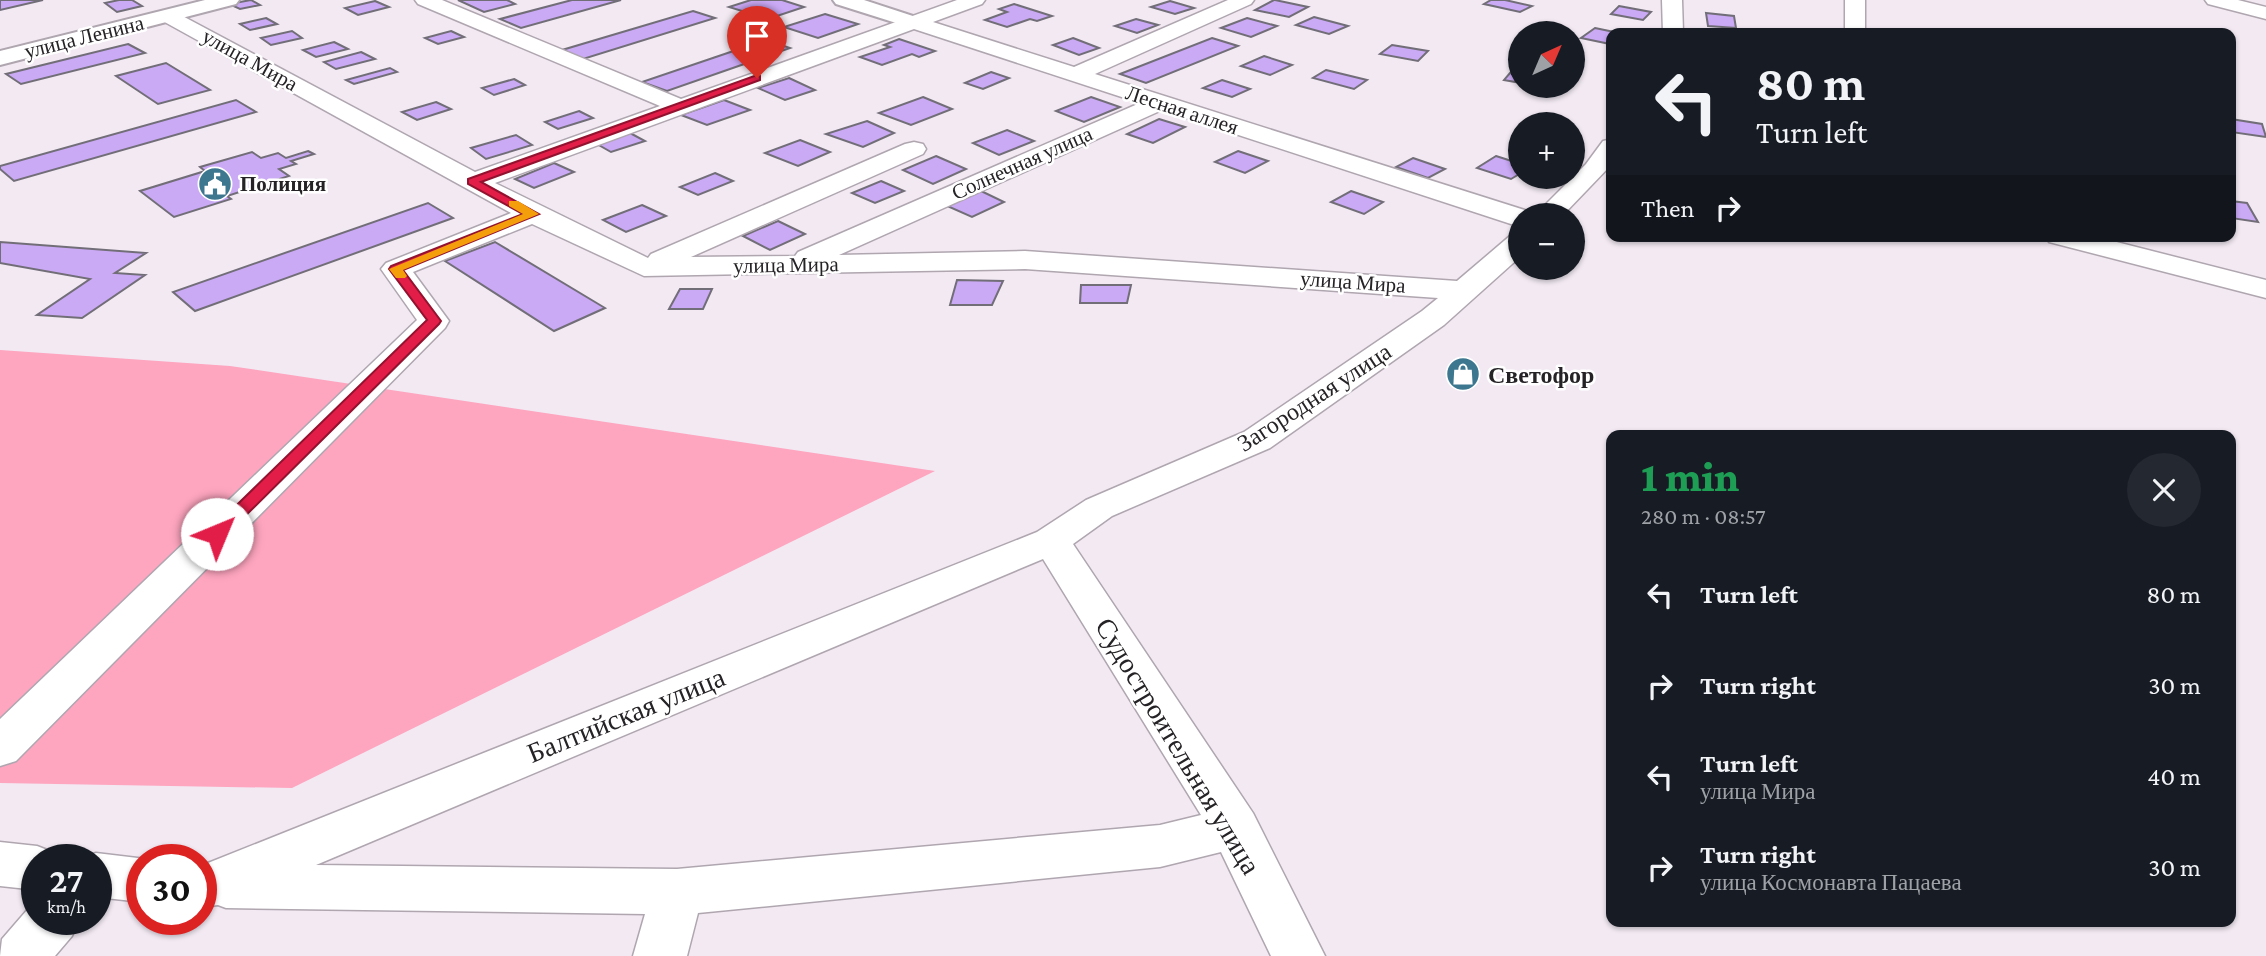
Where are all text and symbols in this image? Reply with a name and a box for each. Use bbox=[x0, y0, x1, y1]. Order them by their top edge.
pin bbox=[727, 6, 787, 78]
street label: улица Ленина bbox=[22, 10, 147, 63]
icon: arrive bbox=[738, 17, 776, 55]
north arrow bbox=[1508, 21, 1586, 98]
map controls bbox=[1508, 21, 1585, 280]
street label: улица Мира bbox=[198, 24, 303, 96]
icon: left bbox=[1641, 56, 1732, 147]
text: 80 m bbox=[1756, 56, 1865, 111]
street label: Лесная аллея bbox=[1123, 81, 1242, 140]
button: + bbox=[1508, 112, 1585, 189]
text: Turn left bbox=[1756, 114, 1867, 150]
street label: Солнечная улица bbox=[948, 121, 1097, 205]
public building icon: Полиция bbox=[196, 165, 234, 203]
place label: Полиция bbox=[240, 172, 326, 196]
icon: right bbox=[1709, 189, 1747, 227]
text: Then bbox=[1641, 194, 1695, 223]
button: − bbox=[1508, 203, 1585, 280]
street label: улица Мира bbox=[733, 252, 840, 278]
street label: улица Мира bbox=[1300, 266, 1407, 298]
street label: Загородная улица bbox=[1232, 337, 1396, 457]
shop icon: Светофор bbox=[1444, 355, 1482, 393]
place label: Светофор bbox=[1488, 361, 1594, 388]
text: 1 min bbox=[1641, 453, 1739, 500]
button: close bbox=[2127, 453, 2201, 527]
position arrow bbox=[180, 497, 254, 571]
text: 280 m · 08:57 bbox=[1641, 503, 1766, 529]
icon: left bbox=[1641, 576, 1679, 614]
text: Turn left bbox=[1700, 580, 1798, 609]
text: 80 m bbox=[2147, 580, 2201, 609]
street label: Судостроительная улица bbox=[1089, 612, 1267, 880]
street label: Балтийская улица bbox=[523, 661, 730, 769]
icon: right bbox=[1641, 667, 1679, 705]
text: Turn right bbox=[1700, 671, 1816, 700]
text: 30 m bbox=[2148, 671, 2201, 700]
text: Turn left bbox=[1700, 749, 1798, 778]
icon: left bbox=[1641, 758, 1679, 796]
text: 40 m bbox=[2147, 762, 2201, 791]
text: улица Мира bbox=[1700, 778, 1816, 804]
text: Turn right bbox=[1700, 840, 1816, 869]
speed limit sign: 30 bbox=[126, 844, 217, 935]
icon: right bbox=[1641, 849, 1679, 887]
text: 30 m bbox=[2148, 853, 2201, 882]
text: 27 bbox=[50, 861, 83, 900]
text: улица Космонавта Пацаева bbox=[1700, 869, 1962, 895]
text: km/h bbox=[47, 897, 86, 917]

